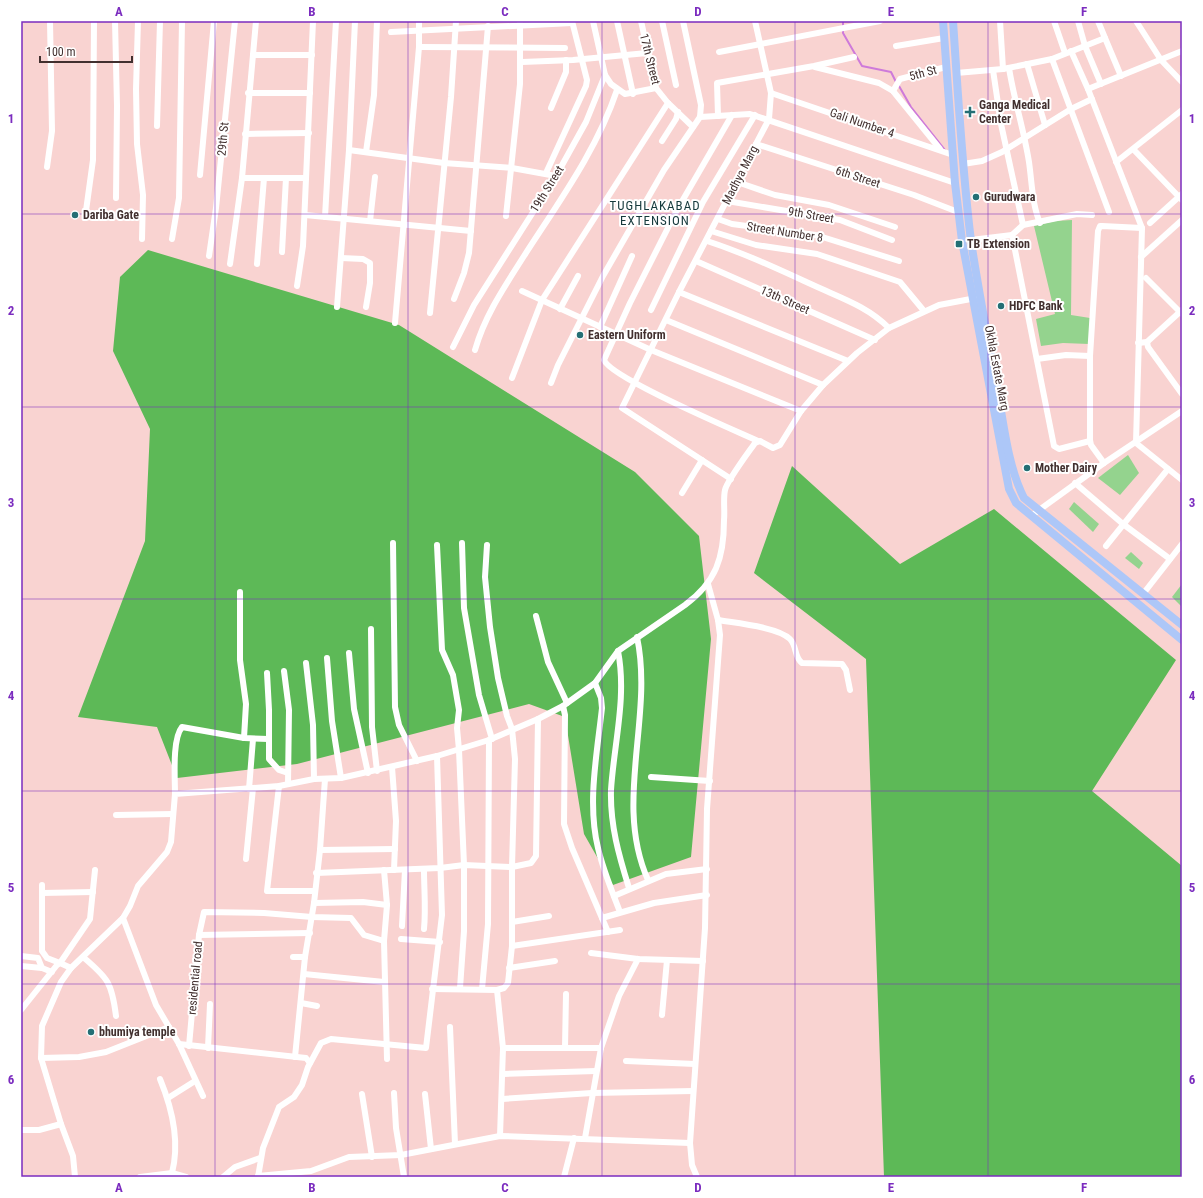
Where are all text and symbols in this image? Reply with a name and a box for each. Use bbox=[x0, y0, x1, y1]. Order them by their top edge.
text: A bbox=[115, 4, 123, 19]
text: B bbox=[308, 4, 316, 19]
text: C bbox=[501, 4, 509, 19]
text: D bbox=[694, 4, 702, 19]
text: E bbox=[888, 4, 895, 19]
text: F bbox=[1081, 4, 1087, 19]
street label: 17th Street bbox=[637, 32, 663, 86]
scale bar bbox=[40, 38, 132, 64]
text: 100 m bbox=[46, 45, 76, 59]
street label: 5th St bbox=[908, 63, 939, 83]
place label: Ganga Medical Center bbox=[979, 98, 1050, 126]
street label: Gali Number 4 bbox=[828, 105, 896, 141]
marker: Ganga Medical Center bbox=[964, 106, 976, 118]
text: 1 bbox=[8, 111, 14, 126]
text: 1 bbox=[1189, 111, 1195, 126]
street label: 29th St bbox=[215, 121, 231, 156]
street label: Madhya Marg bbox=[719, 143, 761, 207]
street label: 19th Street bbox=[527, 163, 567, 215]
street label: 6th Street bbox=[834, 163, 883, 191]
place label: Gurudwara bbox=[984, 190, 1036, 204]
marker: Gurudwara bbox=[971, 192, 981, 202]
district label: TUGHLAKABAD EXTENSION bbox=[609, 198, 701, 228]
street label: 9th Street bbox=[787, 204, 835, 226]
place label: Dariba Gate bbox=[83, 208, 139, 222]
marker: Dariba Gate bbox=[70, 210, 80, 220]
street label: Street Number 8 bbox=[746, 219, 824, 245]
place label: TB Extension bbox=[967, 237, 1030, 251]
marker: TB Extension bbox=[954, 239, 964, 249]
street label: 13th Street bbox=[758, 283, 812, 317]
place label: HDFC Bank bbox=[1009, 299, 1063, 313]
marker: HDFC Bank bbox=[996, 301, 1006, 311]
text: 2 bbox=[8, 303, 15, 318]
text: 2 bbox=[1189, 303, 1196, 318]
street label: Okhla Estate Marg bbox=[982, 324, 1012, 412]
place label: Eastern Uniform bbox=[588, 328, 666, 342]
marker: Eastern Uniform bbox=[575, 330, 585, 340]
place label: Mother Dairy bbox=[1035, 461, 1098, 475]
marker: Mother Dairy bbox=[1022, 463, 1032, 473]
text: 3 bbox=[8, 495, 14, 510]
text: 3 bbox=[1189, 495, 1195, 510]
text: 4 bbox=[8, 688, 15, 703]
text: 4 bbox=[1189, 688, 1196, 703]
text: 5 bbox=[8, 880, 15, 895]
text: 5 bbox=[1189, 880, 1196, 895]
street label: residential road bbox=[185, 941, 205, 1015]
place label: bhumiya temple bbox=[99, 1025, 176, 1039]
marker: bhumiya temple bbox=[86, 1027, 96, 1037]
text: 6 bbox=[8, 1072, 15, 1087]
text: 6 bbox=[1189, 1072, 1196, 1087]
text: A bbox=[115, 1180, 123, 1195]
text: B bbox=[308, 1180, 316, 1195]
text: C bbox=[501, 1180, 509, 1195]
text: D bbox=[694, 1180, 702, 1195]
text: E bbox=[888, 1180, 895, 1195]
text: F bbox=[1081, 1180, 1087, 1195]

